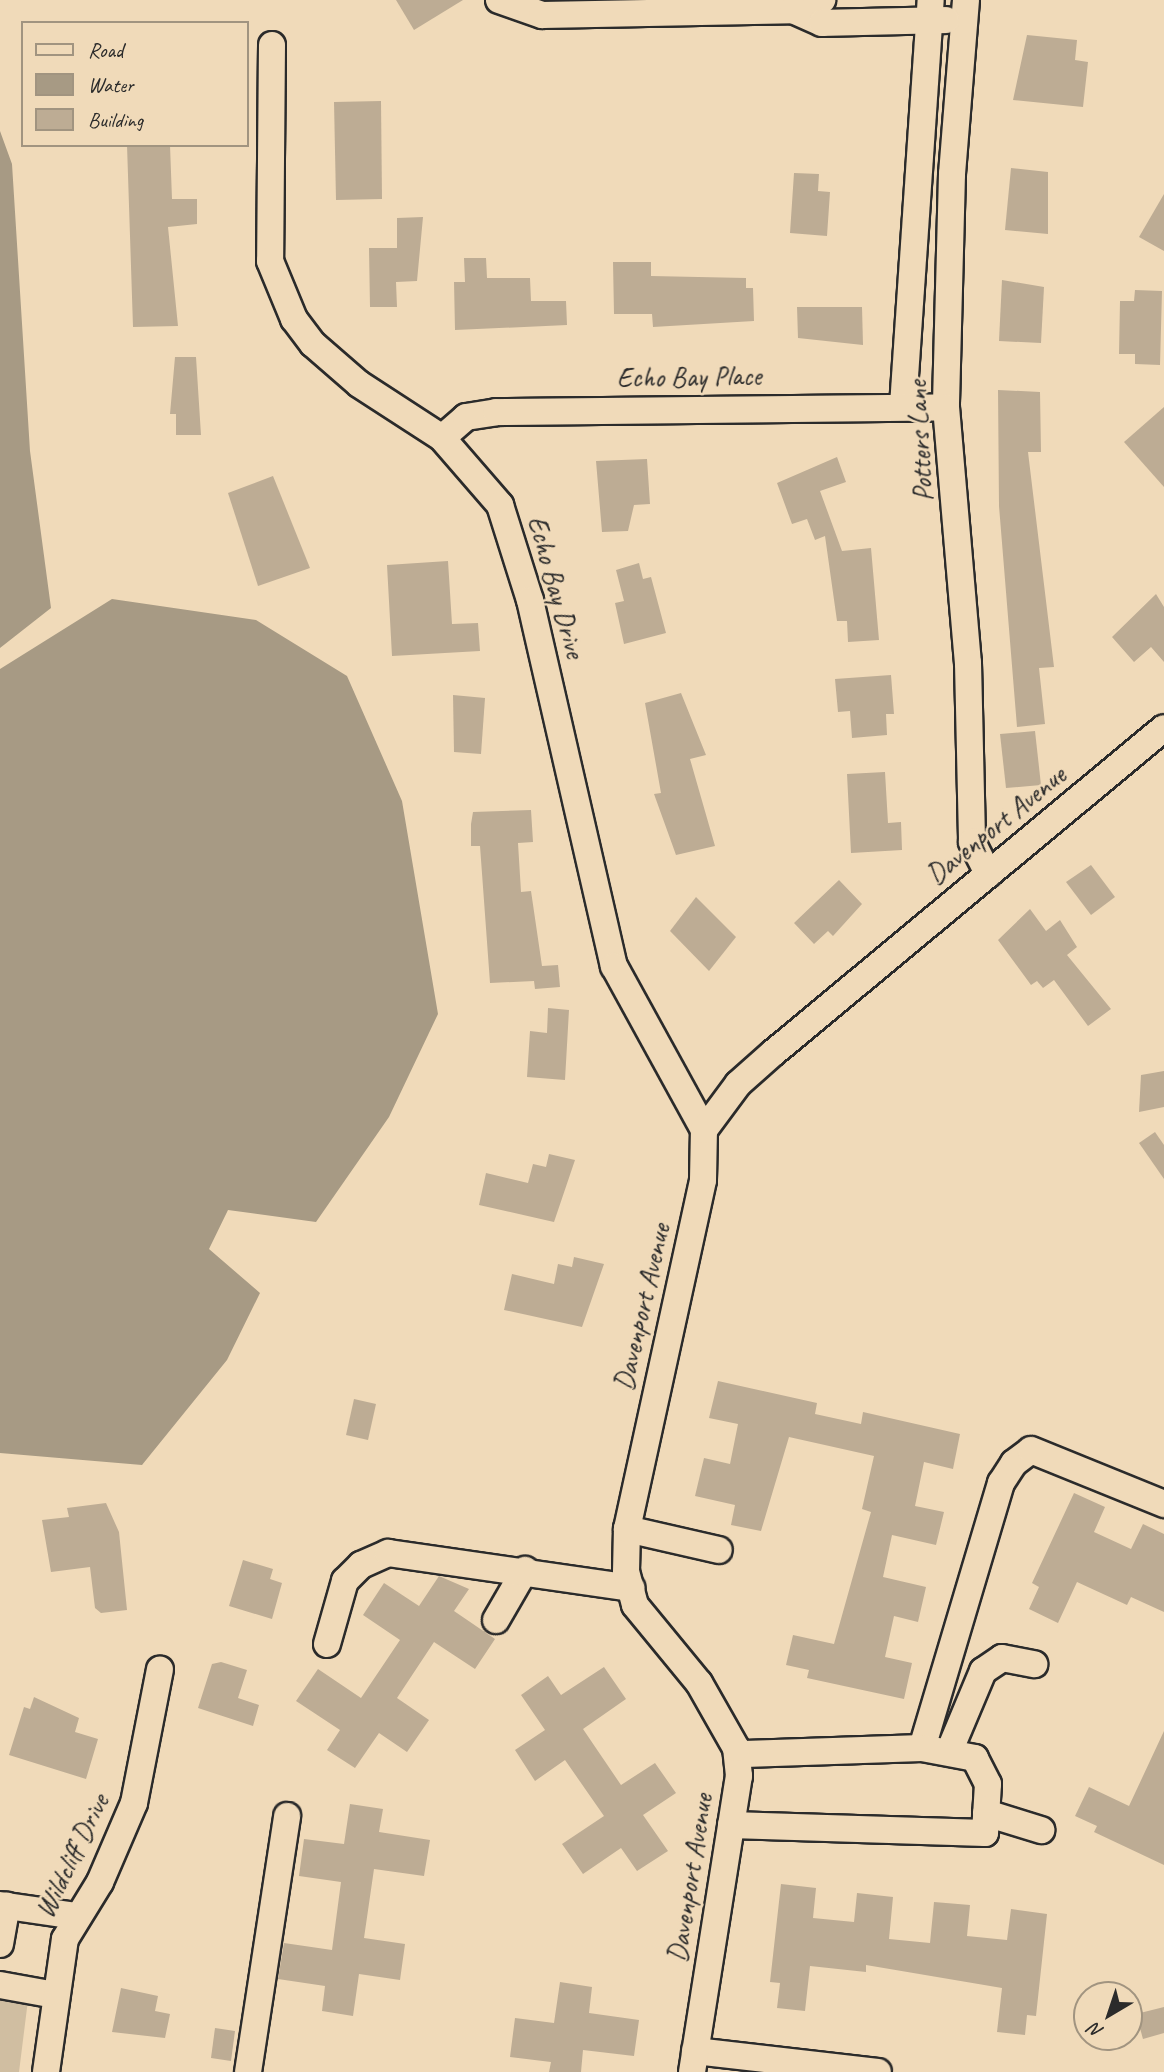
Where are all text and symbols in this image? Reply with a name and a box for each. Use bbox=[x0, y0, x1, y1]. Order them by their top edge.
legend bbox=[21, 21, 248, 147]
text: Road bbox=[88, 37, 123, 63]
text: Water bbox=[88, 72, 134, 98]
text: Building bbox=[88, 107, 143, 133]
street label: Echo Bay Place bbox=[616, 359, 762, 395]
street label: Potters Lane bbox=[900, 379, 940, 503]
street label: Echo Bay Drive bbox=[520, 512, 592, 662]
street label: Davenport Avenue bbox=[919, 759, 1073, 891]
street label: Davenport Avenue bbox=[607, 1221, 677, 1393]
street label: Wildcliff Drive bbox=[28, 1789, 116, 1923]
street label: Davenport Avenue bbox=[660, 1792, 720, 1964]
north arrow bbox=[1073, 1981, 1143, 2051]
text: N bbox=[1084, 2018, 1108, 2044]

